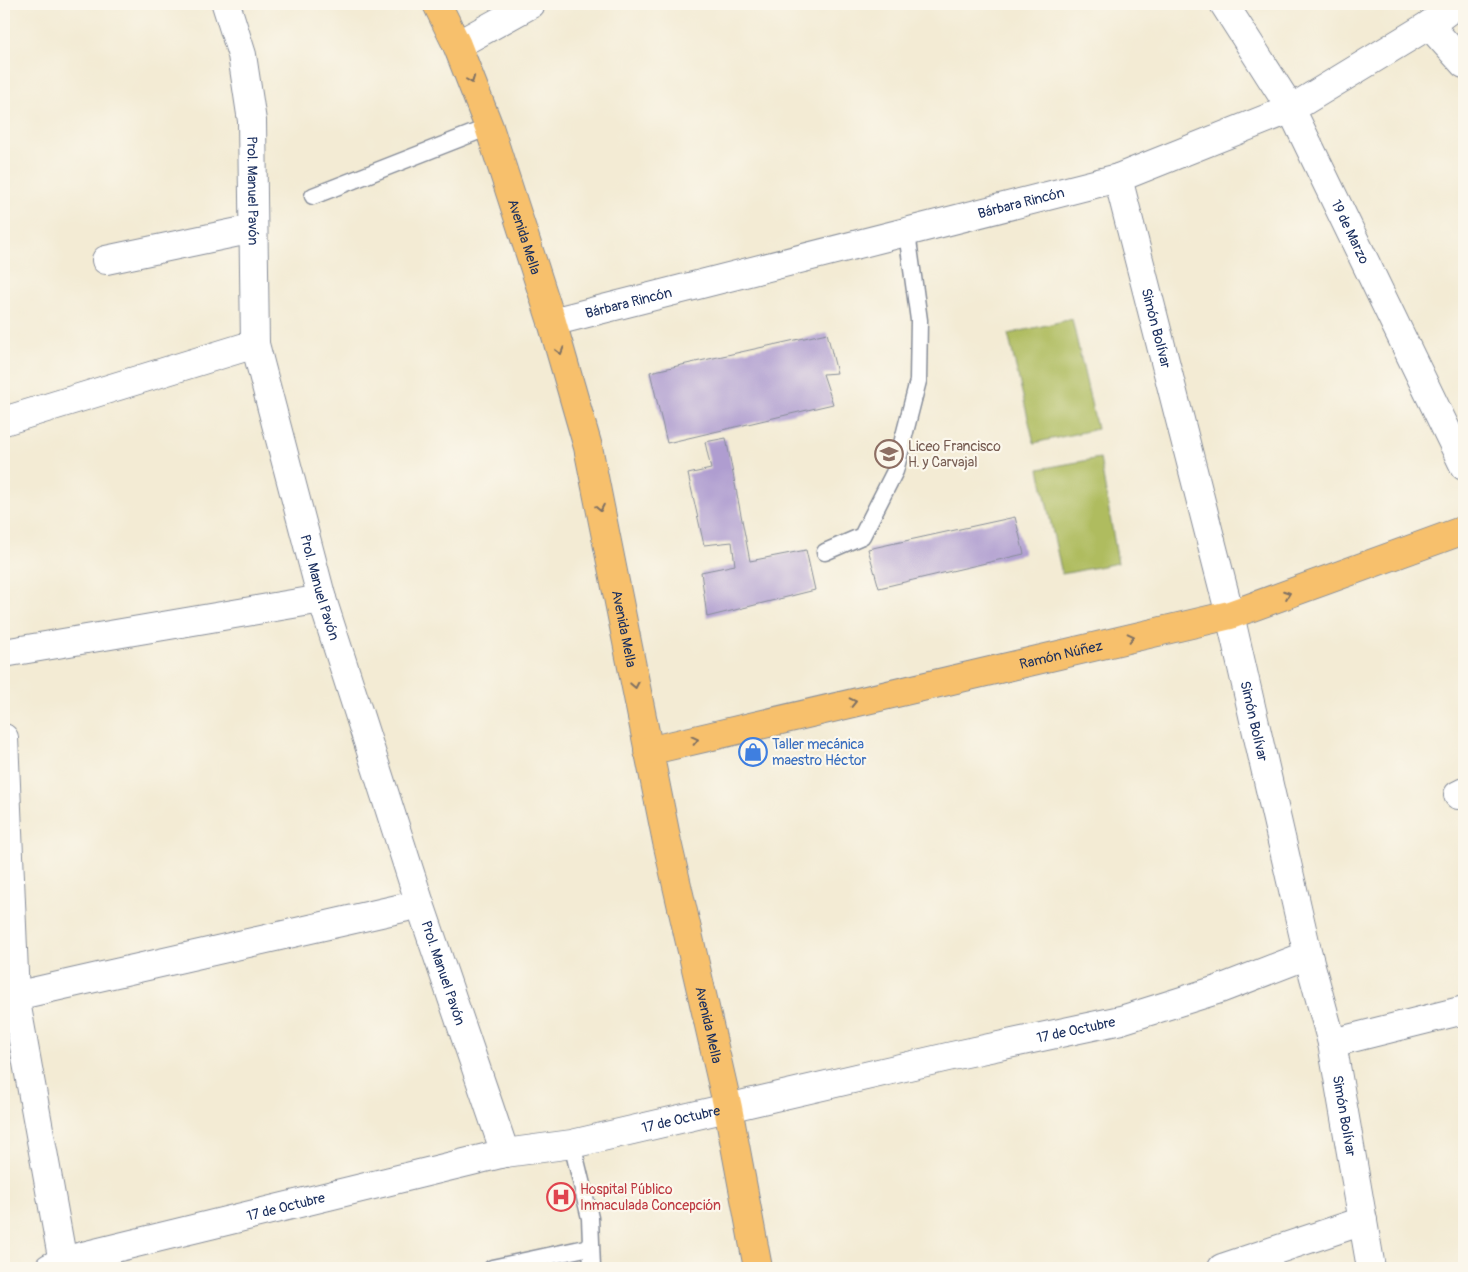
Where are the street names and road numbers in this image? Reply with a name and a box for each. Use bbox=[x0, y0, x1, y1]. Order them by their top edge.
street label: Prol. Manuel Pavón bbox=[243, 136, 262, 246]
street label: Bárbara Rincón bbox=[976, 184, 1066, 222]
street label: Avenida Mella bbox=[504, 197, 544, 277]
street label: 19 de Marzo bbox=[1327, 197, 1373, 267]
street label: Bárbara Rincón bbox=[584, 284, 674, 322]
street label: Simón Bolívar bbox=[1138, 286, 1174, 370]
street label: Prol. Manuel Pavón bbox=[296, 533, 343, 643]
street label: Avenida Mella bbox=[608, 589, 640, 669]
street label: Ramón Núñez bbox=[1018, 637, 1104, 673]
street label: Simón Bolívar bbox=[1236, 679, 1271, 763]
street label: Prol. Manuel Pavón bbox=[417, 919, 469, 1028]
street label: Avenida Mella bbox=[691, 985, 725, 1065]
street label: 17 de Octubre bbox=[1035, 1013, 1117, 1047]
street label: Simón Bolívar bbox=[1329, 1074, 1359, 1158]
street label: 17 de Octubre bbox=[640, 1102, 722, 1137]
street label: 17 de Octubre bbox=[245, 1189, 327, 1225]

